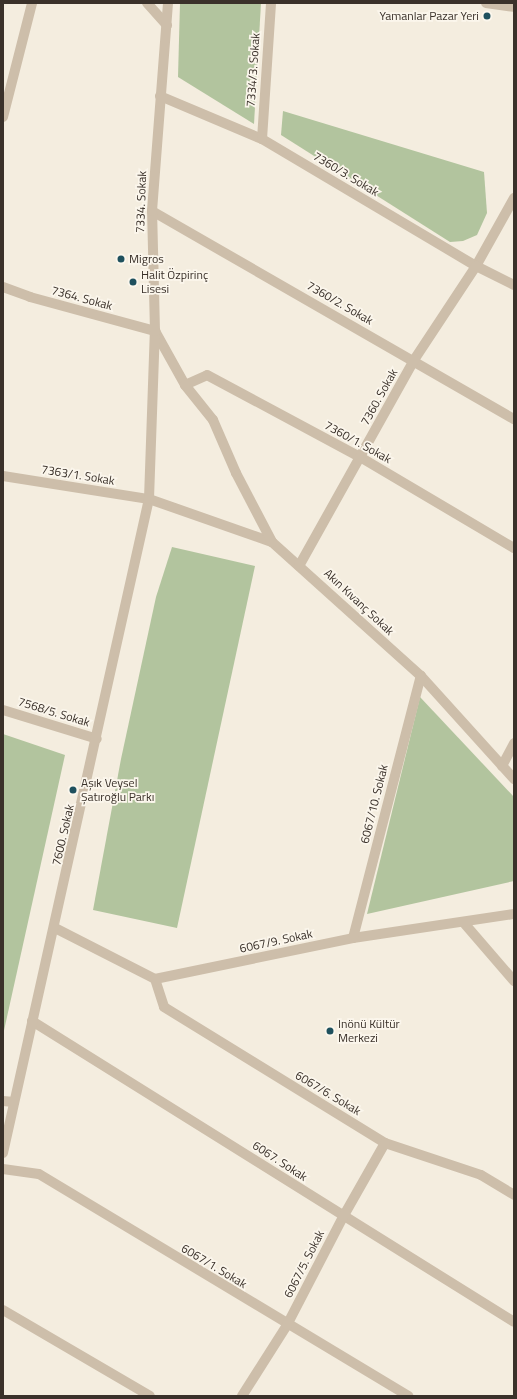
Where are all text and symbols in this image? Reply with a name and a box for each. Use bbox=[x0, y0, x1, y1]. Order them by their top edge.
place label: Yamanlar Pazar Yeri bbox=[379, 9, 479, 23]
marker: Yamanlar Pazar Yeri bbox=[482, 11, 492, 21]
street label: 7334/3. Sokak bbox=[243, 33, 263, 107]
street label: 7360/3. Sokak bbox=[311, 149, 381, 199]
street label: 7334. Sokak bbox=[133, 171, 149, 233]
place label: Migros bbox=[129, 252, 164, 266]
marker: Migros bbox=[116, 254, 126, 264]
place label: Halit Özpirinç Lisesi bbox=[141, 268, 208, 296]
marker: Halit Özpirinç Lisesi bbox=[128, 277, 138, 287]
street label: 7360/2. Sokak bbox=[304, 278, 376, 328]
street label: 7364. Sokak bbox=[50, 283, 114, 313]
street label: 7360. Sokak bbox=[358, 366, 400, 428]
street label: 7360/1. Sokak bbox=[322, 418, 394, 466]
street label: 7363/1. Sokak bbox=[40, 462, 116, 488]
street label: Akın Kıvanç Sokak bbox=[321, 566, 397, 638]
street label: 7568/5. Sokak bbox=[16, 694, 92, 730]
street label: 6067/10. Sokak bbox=[357, 763, 391, 845]
place label: Aşık Veysel Şatıroğlu Parkı bbox=[81, 776, 154, 804]
marker: Aşık Veysel Şatıroğlu Parkı bbox=[68, 785, 78, 795]
street label: 7600. Sokak bbox=[49, 803, 77, 867]
street label: 6067/9. Sokak bbox=[238, 926, 314, 956]
place label: Inönü Kültür Merkezi bbox=[338, 1017, 400, 1045]
marker: Inönü Kültür Merkezi bbox=[325, 1026, 335, 1036]
street label: 6067/6. Sokak bbox=[293, 1068, 363, 1118]
street label: 6067. Sokak bbox=[250, 1138, 310, 1184]
street label: 6067/5. Sokak bbox=[281, 1228, 327, 1300]
street label: 6067/1. Sokak bbox=[179, 1241, 249, 1291]

